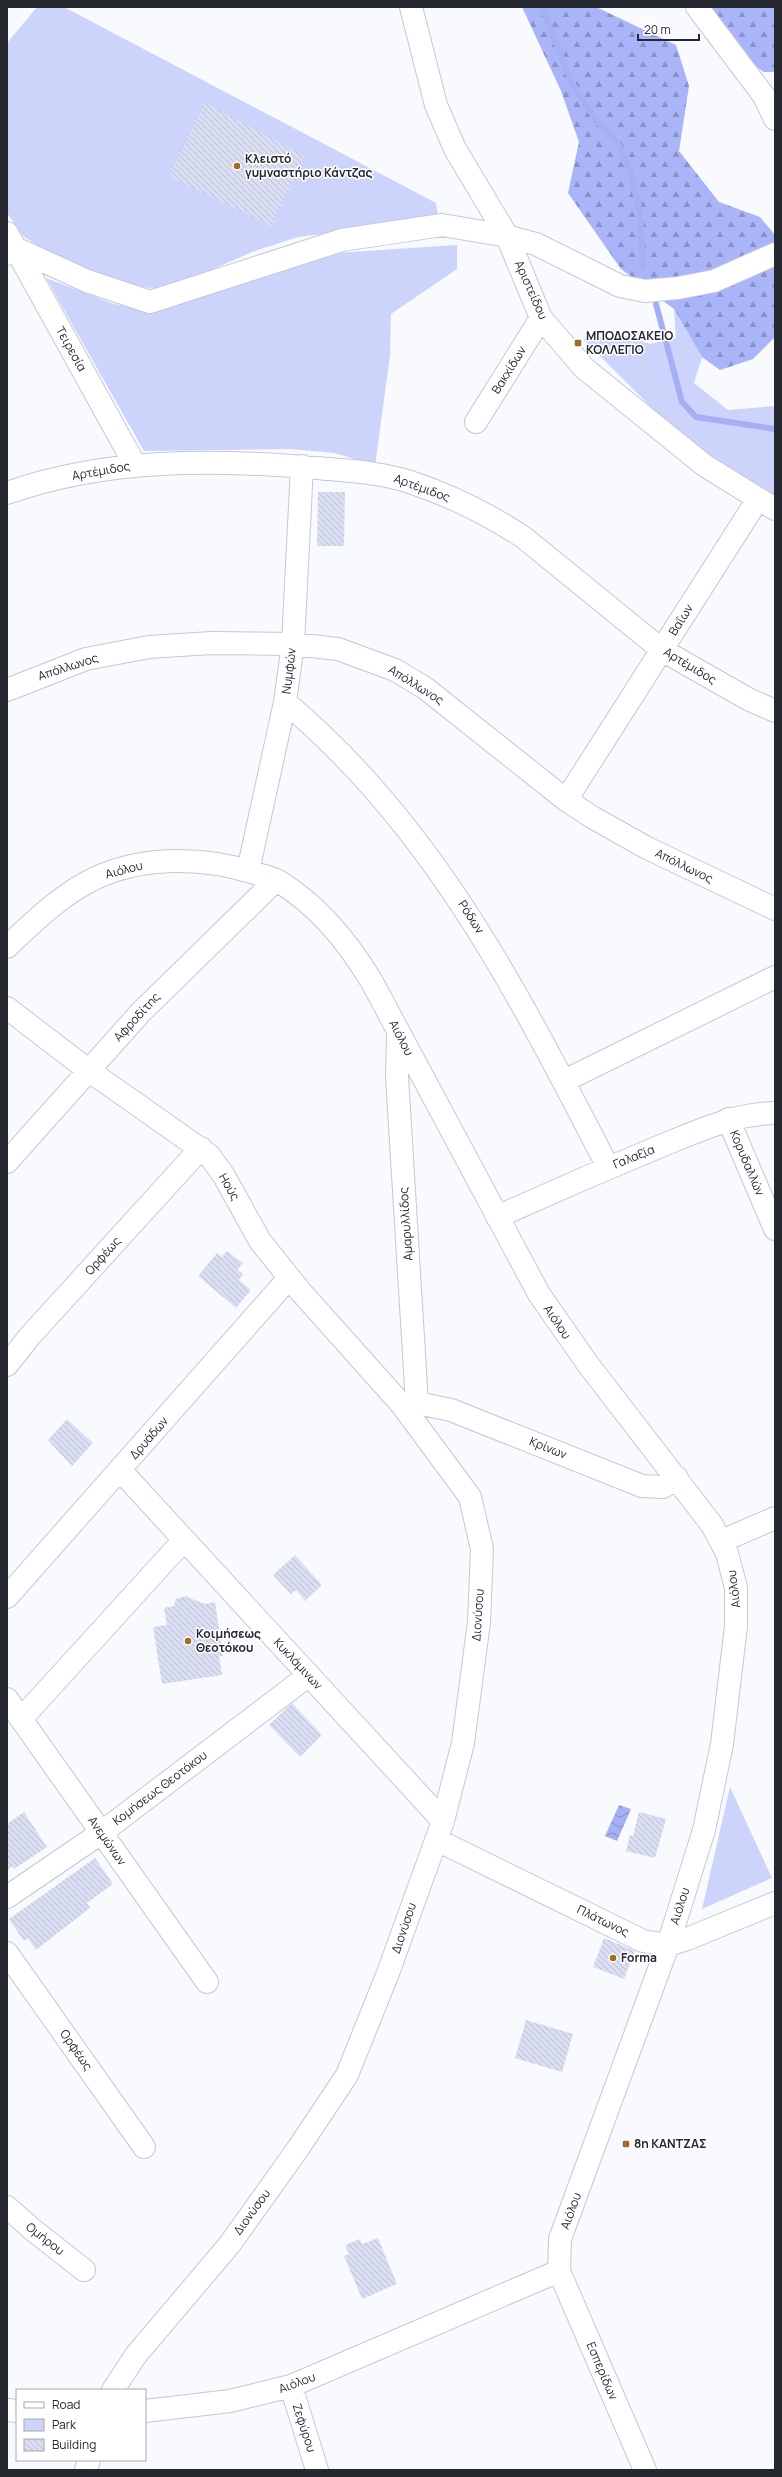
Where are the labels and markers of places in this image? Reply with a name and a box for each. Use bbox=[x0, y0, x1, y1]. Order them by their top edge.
place label: Κλειστό γυμναστήριο Κάντζας bbox=[245, 150, 372, 181]
marker: Κλειστό γυμναστήριο Κάντζας bbox=[232, 161, 242, 171]
place label: ΜΠΟΔΟΣΑΚΕΙΟ ΚΟΛΛΕΓΙΟ bbox=[586, 327, 673, 358]
marker: ΜΠΟΔΟΣΑΚΕΙΟ ΚΟΛΛΕΓΙΟ bbox=[573, 338, 583, 348]
place label: Κοιμήσεως Θεοτόκου bbox=[196, 1625, 261, 1656]
marker: Κοιμήσεως Θεοτόκου bbox=[183, 1636, 193, 1646]
place label: Forma bbox=[621, 1949, 657, 1966]
marker: Forma bbox=[608, 1953, 618, 1963]
place label: 8η ΚΑΝΤΖΑΣ bbox=[634, 2135, 707, 2152]
marker: 8η ΚΑΝΤΖΑΣ bbox=[621, 2139, 631, 2149]

